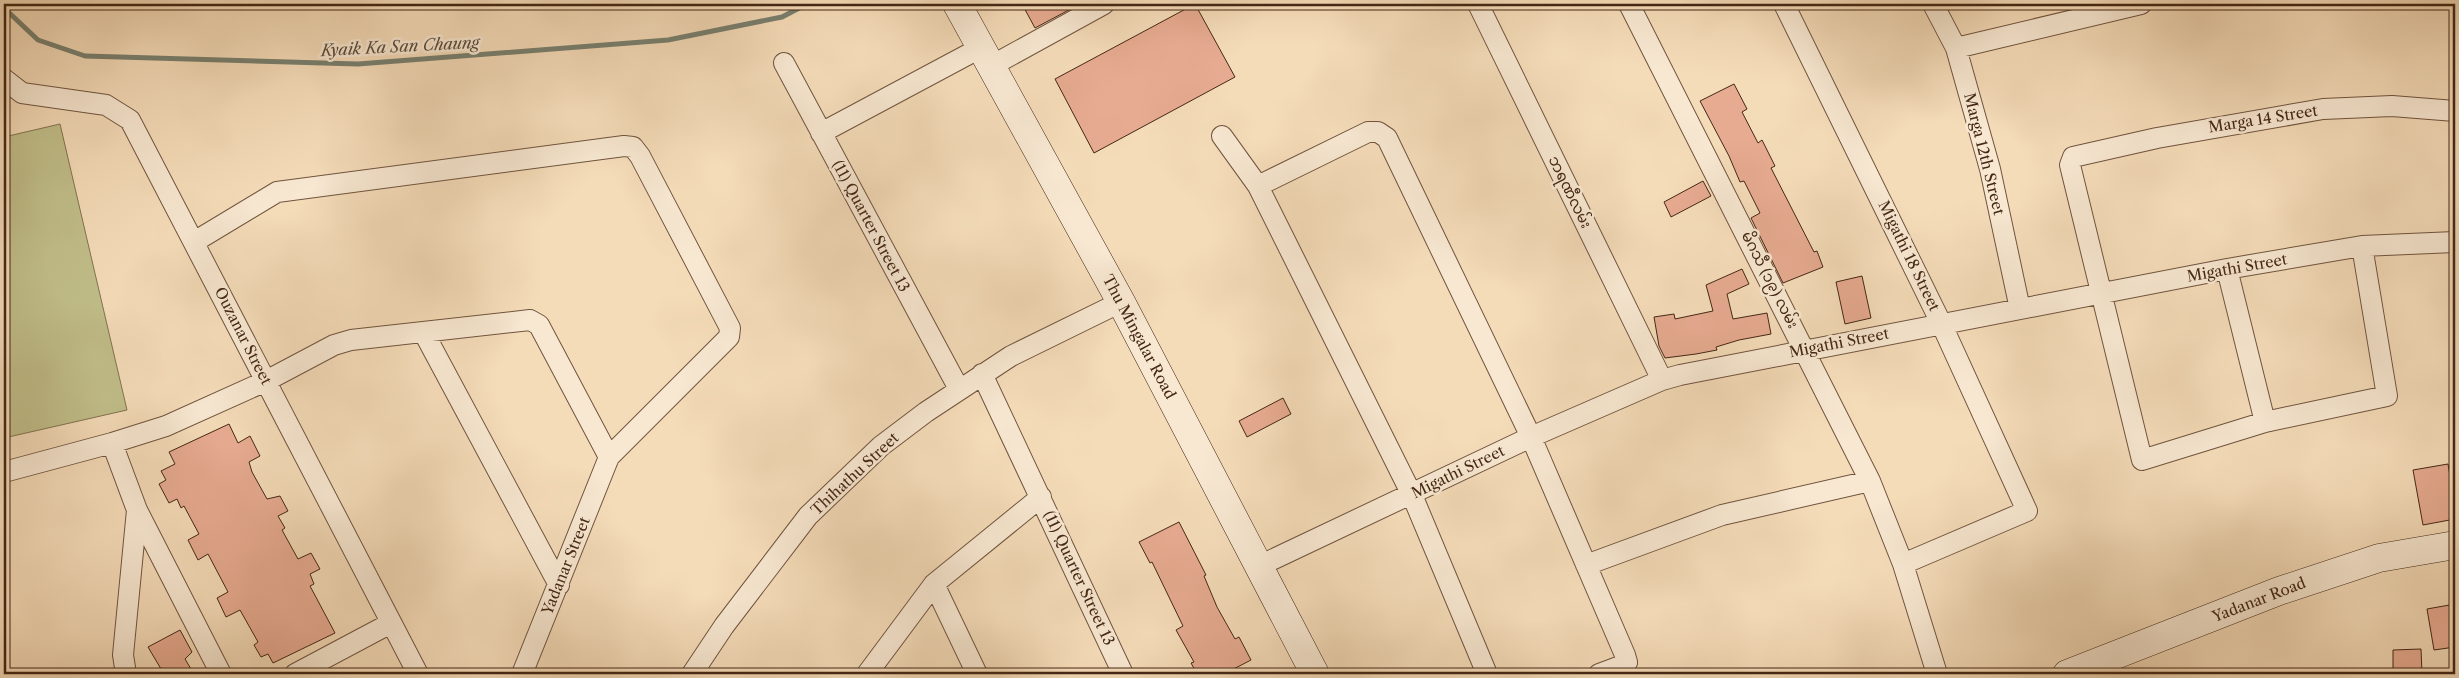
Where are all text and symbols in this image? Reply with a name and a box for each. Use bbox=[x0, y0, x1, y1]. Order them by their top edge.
water label: Kyaik Ka San Chaung bbox=[318, 32, 482, 60]
street label: Marga 12th Street bbox=[1960, 91, 2009, 217]
street label: Marga 14 Street bbox=[2207, 100, 2320, 137]
street label: ဘရဏီလမ်း bbox=[1542, 152, 1596, 232]
street label: (11) Quarter Street 13 bbox=[829, 157, 914, 295]
street label: Migathi 18 Street bbox=[1875, 197, 1945, 315]
street label: မိဂသီ (၁၉) လမ်း bbox=[1735, 228, 1803, 333]
street label: Migathi Street bbox=[2185, 249, 2289, 286]
street label: Thu Mingalar Road bbox=[1099, 271, 1180, 402]
street label: Ouzanar Street bbox=[211, 284, 277, 388]
street label: Migathi Street bbox=[1787, 323, 1891, 361]
street label: Thihathu Street bbox=[807, 428, 903, 519]
street label: Migathi Street bbox=[1408, 441, 1508, 502]
street label: (11) Quarter Street 13 bbox=[1040, 507, 1119, 648]
street label: Yadanar Street bbox=[537, 513, 594, 619]
street label: Yadanar Road bbox=[2208, 573, 2308, 626]

